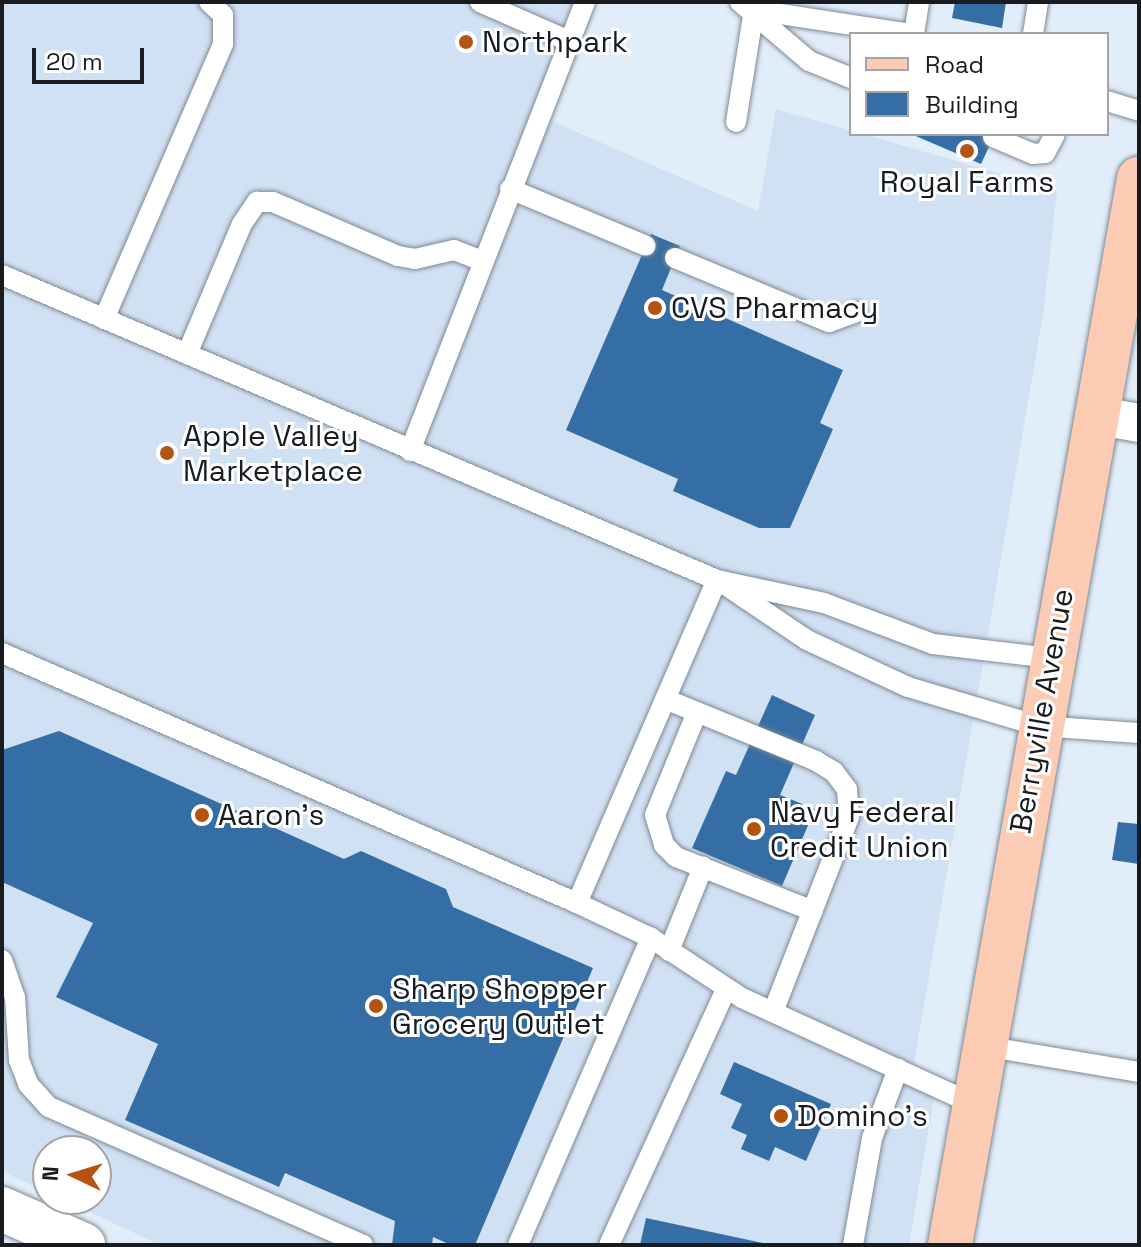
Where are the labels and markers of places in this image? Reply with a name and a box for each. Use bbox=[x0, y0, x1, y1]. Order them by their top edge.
place label: Northpark bbox=[482, 24, 628, 60]
marker: Northpark bbox=[457, 33, 475, 51]
marker: Royal Farms bbox=[958, 142, 976, 160]
place label: Royal Farms bbox=[880, 164, 1054, 200]
place label: CVS Pharmacy bbox=[671, 290, 878, 326]
marker: CVS Pharmacy bbox=[646, 299, 664, 317]
place label: Apple Valley Marketplace bbox=[183, 418, 363, 488]
marker: Apple Valley Marketplace bbox=[158, 444, 176, 462]
place label: Navy Federal Credit Union bbox=[770, 794, 955, 864]
place label: Aaron's bbox=[218, 797, 324, 833]
marker: Aaron's bbox=[193, 806, 211, 824]
marker: Navy Federal Credit Union bbox=[745, 820, 763, 838]
place label: Sharp Shopper Grocery Outlet bbox=[392, 971, 607, 1042]
marker: Sharp Shopper Grocery Outlet bbox=[367, 997, 385, 1015]
place label: Domino's bbox=[797, 1098, 928, 1134]
marker: Domino's bbox=[772, 1107, 790, 1125]

